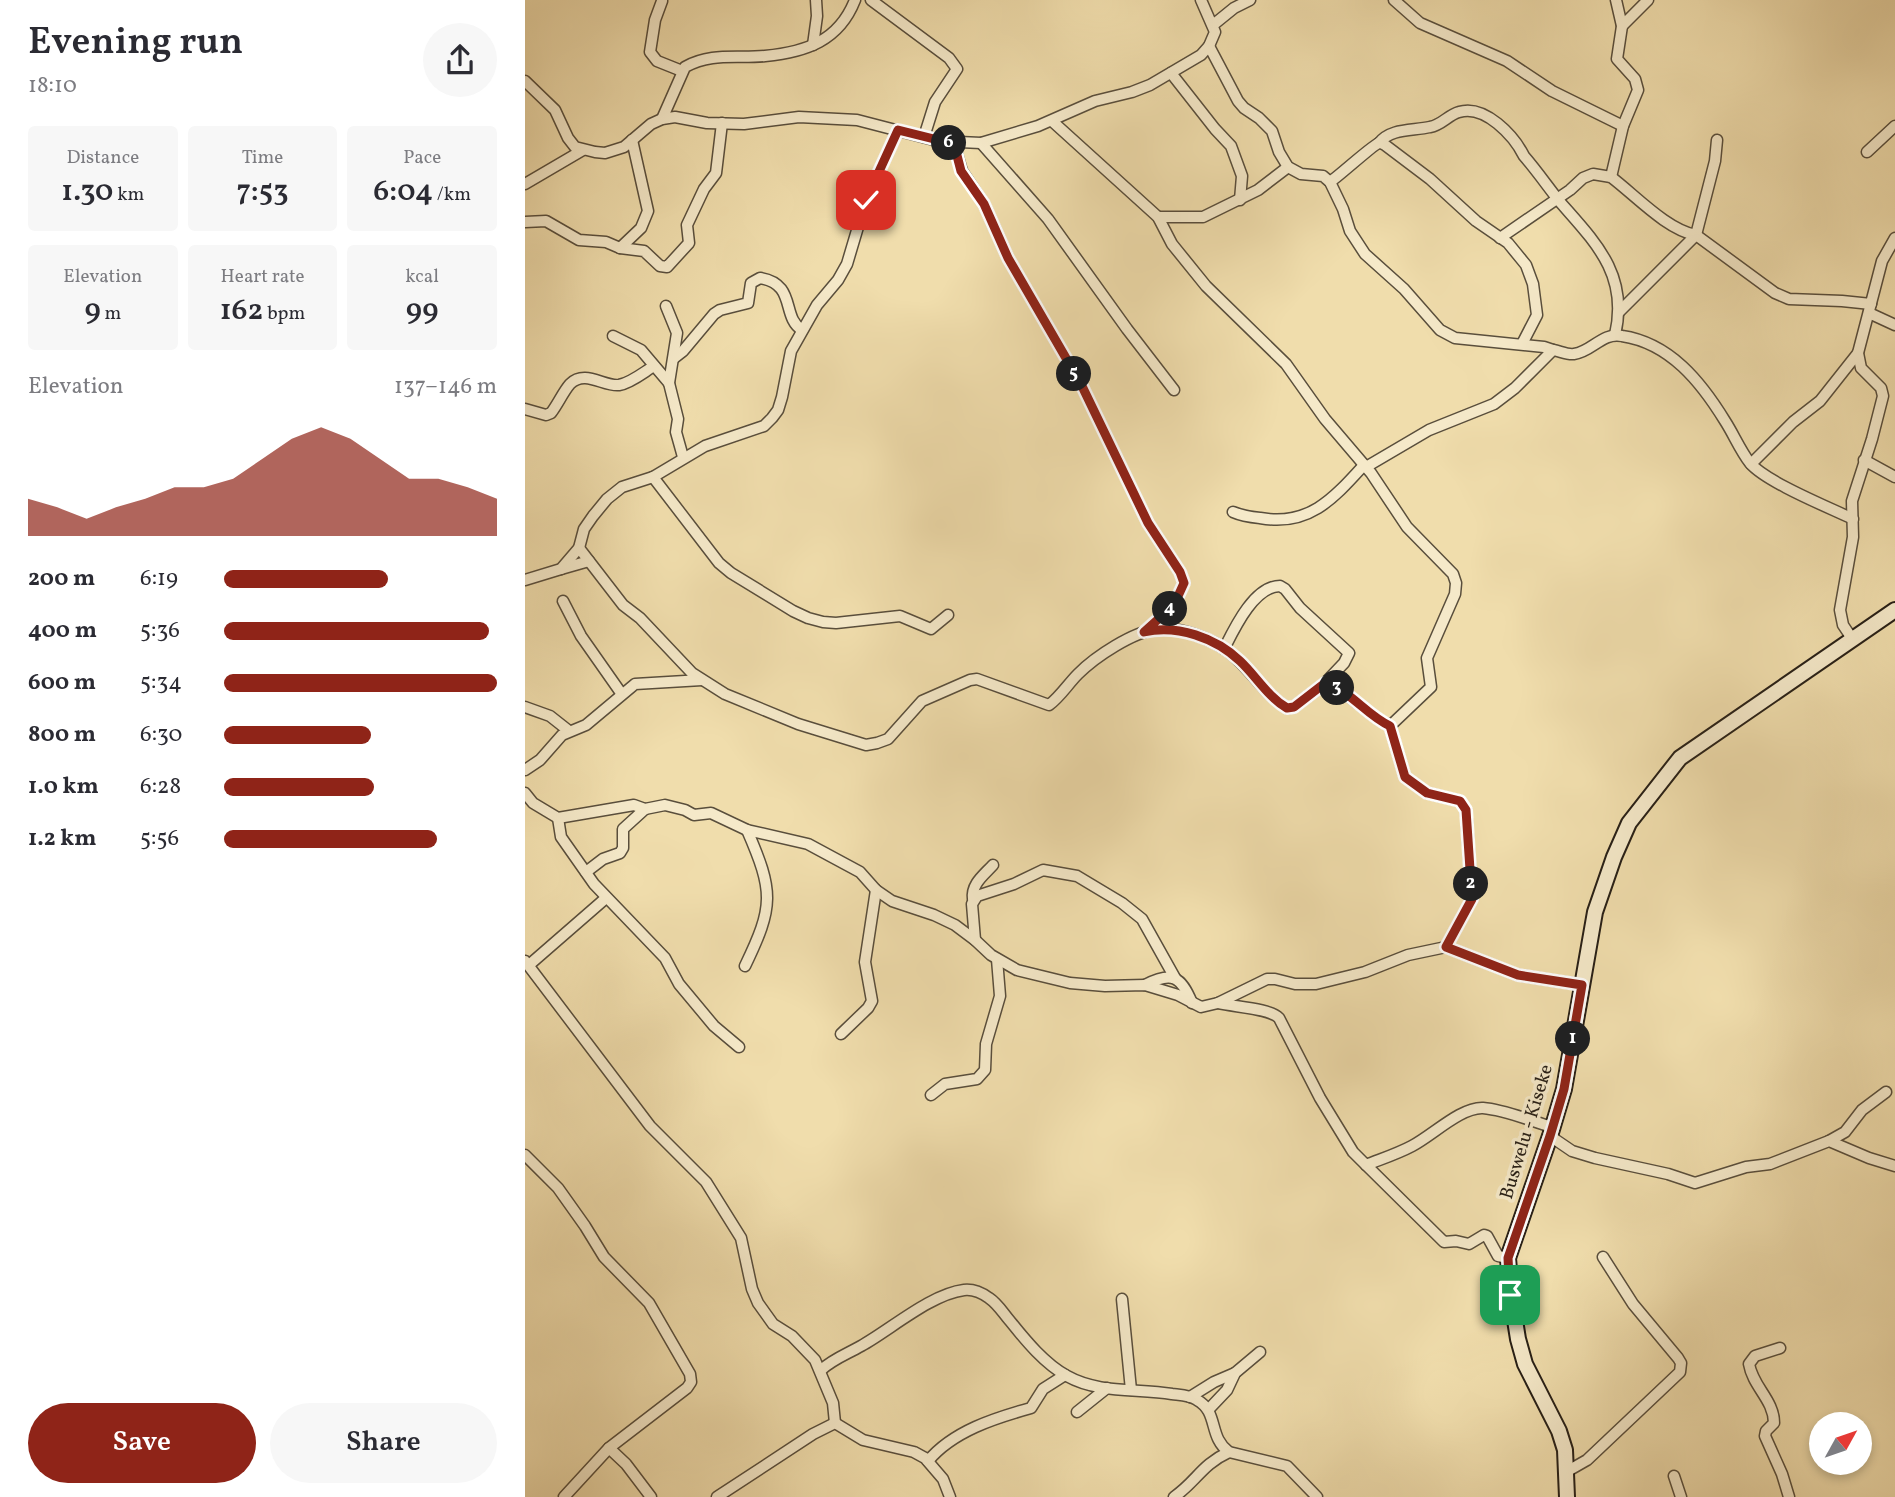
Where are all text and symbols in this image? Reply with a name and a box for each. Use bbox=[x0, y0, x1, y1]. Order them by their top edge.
text: Evening run bbox=[28, 17, 243, 70]
button: share bbox=[423, 23, 497, 97]
text: 18:10 bbox=[28, 70, 77, 102]
pin: 6 bbox=[931, 125, 967, 160]
text: 6 bbox=[943, 129, 954, 155]
text: Distance bbox=[66, 145, 139, 171]
text: Time bbox=[242, 145, 283, 171]
text: Pace bbox=[403, 145, 441, 171]
pin bbox=[836, 170, 896, 230]
text: 1.30 bbox=[61, 171, 113, 213]
text: 7:53 bbox=[236, 171, 289, 213]
text: 6:04 bbox=[373, 171, 433, 213]
icon: check bbox=[847, 181, 885, 219]
text: km bbox=[113, 182, 144, 208]
text: /km bbox=[433, 182, 471, 208]
text: Elevation bbox=[63, 264, 142, 290]
text: Heart rate bbox=[221, 264, 304, 290]
text: kcal bbox=[405, 264, 439, 290]
text: 9 bbox=[84, 290, 101, 332]
text: 162 bbox=[220, 290, 263, 332]
text: 99 bbox=[406, 290, 438, 332]
text: m bbox=[101, 301, 121, 327]
text: bpm bbox=[263, 301, 305, 327]
pin: 5 bbox=[1057, 356, 1091, 392]
text: 5 bbox=[1069, 360, 1078, 386]
text: Elevation bbox=[28, 371, 124, 403]
text: 137–146 m bbox=[394, 371, 497, 403]
text: 200 m bbox=[28, 563, 95, 595]
text: 6:19 bbox=[140, 563, 178, 595]
pin: 4 bbox=[1153, 592, 1187, 626]
text: 4 bbox=[1164, 595, 1175, 621]
text: 400 m bbox=[28, 615, 97, 647]
text: 5:36 bbox=[140, 615, 180, 647]
text: 600 m bbox=[28, 667, 96, 699]
text: 5:34 bbox=[140, 667, 182, 699]
pin: 3 bbox=[1319, 670, 1355, 706]
text: 3 bbox=[1332, 674, 1341, 700]
text: 800 m bbox=[28, 719, 96, 751]
text: 6:30 bbox=[140, 719, 182, 751]
text: 1.0 km bbox=[28, 771, 99, 803]
text: 6:28 bbox=[140, 771, 181, 803]
text: 1.2 km bbox=[28, 823, 97, 855]
text: 5:56 bbox=[140, 823, 179, 855]
pin: 2 bbox=[1453, 866, 1489, 902]
text: 2 bbox=[1466, 870, 1475, 896]
pin: 1 bbox=[1555, 1021, 1591, 1056]
text: 1 bbox=[1569, 1025, 1576, 1051]
street label: Buswelu - Kiseke bbox=[1494, 1061, 1560, 1203]
pin bbox=[1480, 1265, 1540, 1325]
icon: arrive bbox=[1491, 1276, 1529, 1314]
button: Save bbox=[28, 1403, 256, 1483]
button: Share bbox=[270, 1403, 497, 1483]
north arrow bbox=[1809, 1412, 1873, 1475]
map controls bbox=[1809, 1412, 1872, 1475]

